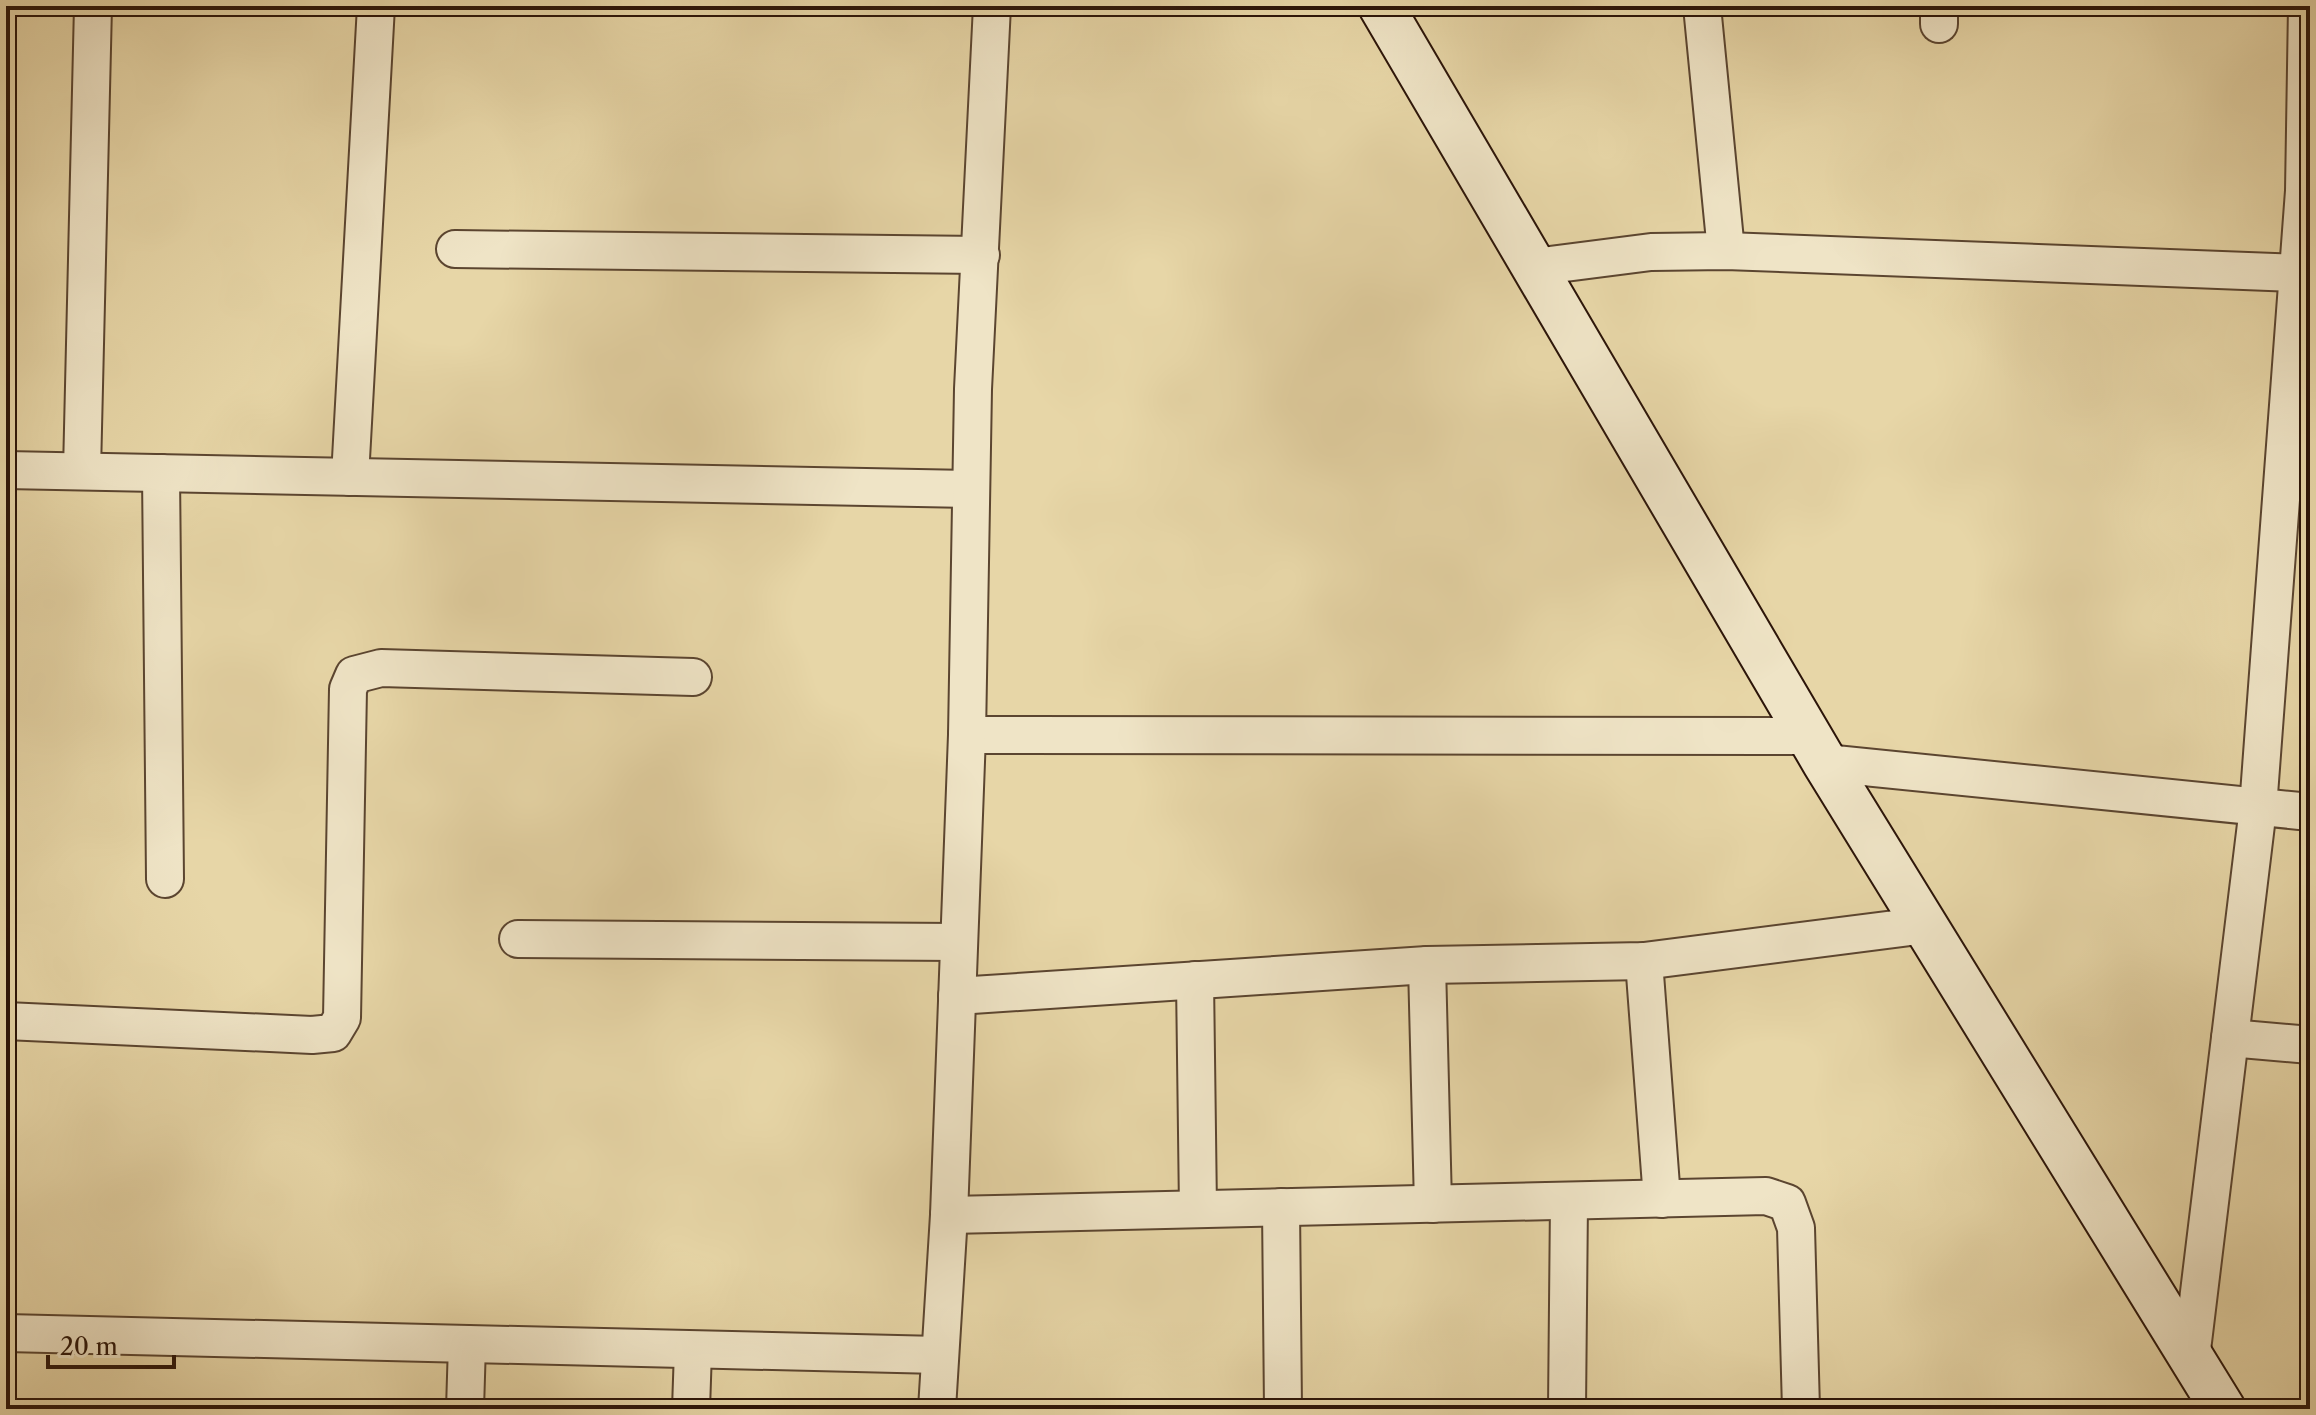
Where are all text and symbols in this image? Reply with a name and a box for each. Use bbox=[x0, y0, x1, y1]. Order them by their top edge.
scale bar bbox=[48, 1319, 174, 1369]
text: 20 m bbox=[60, 1332, 118, 1361]

